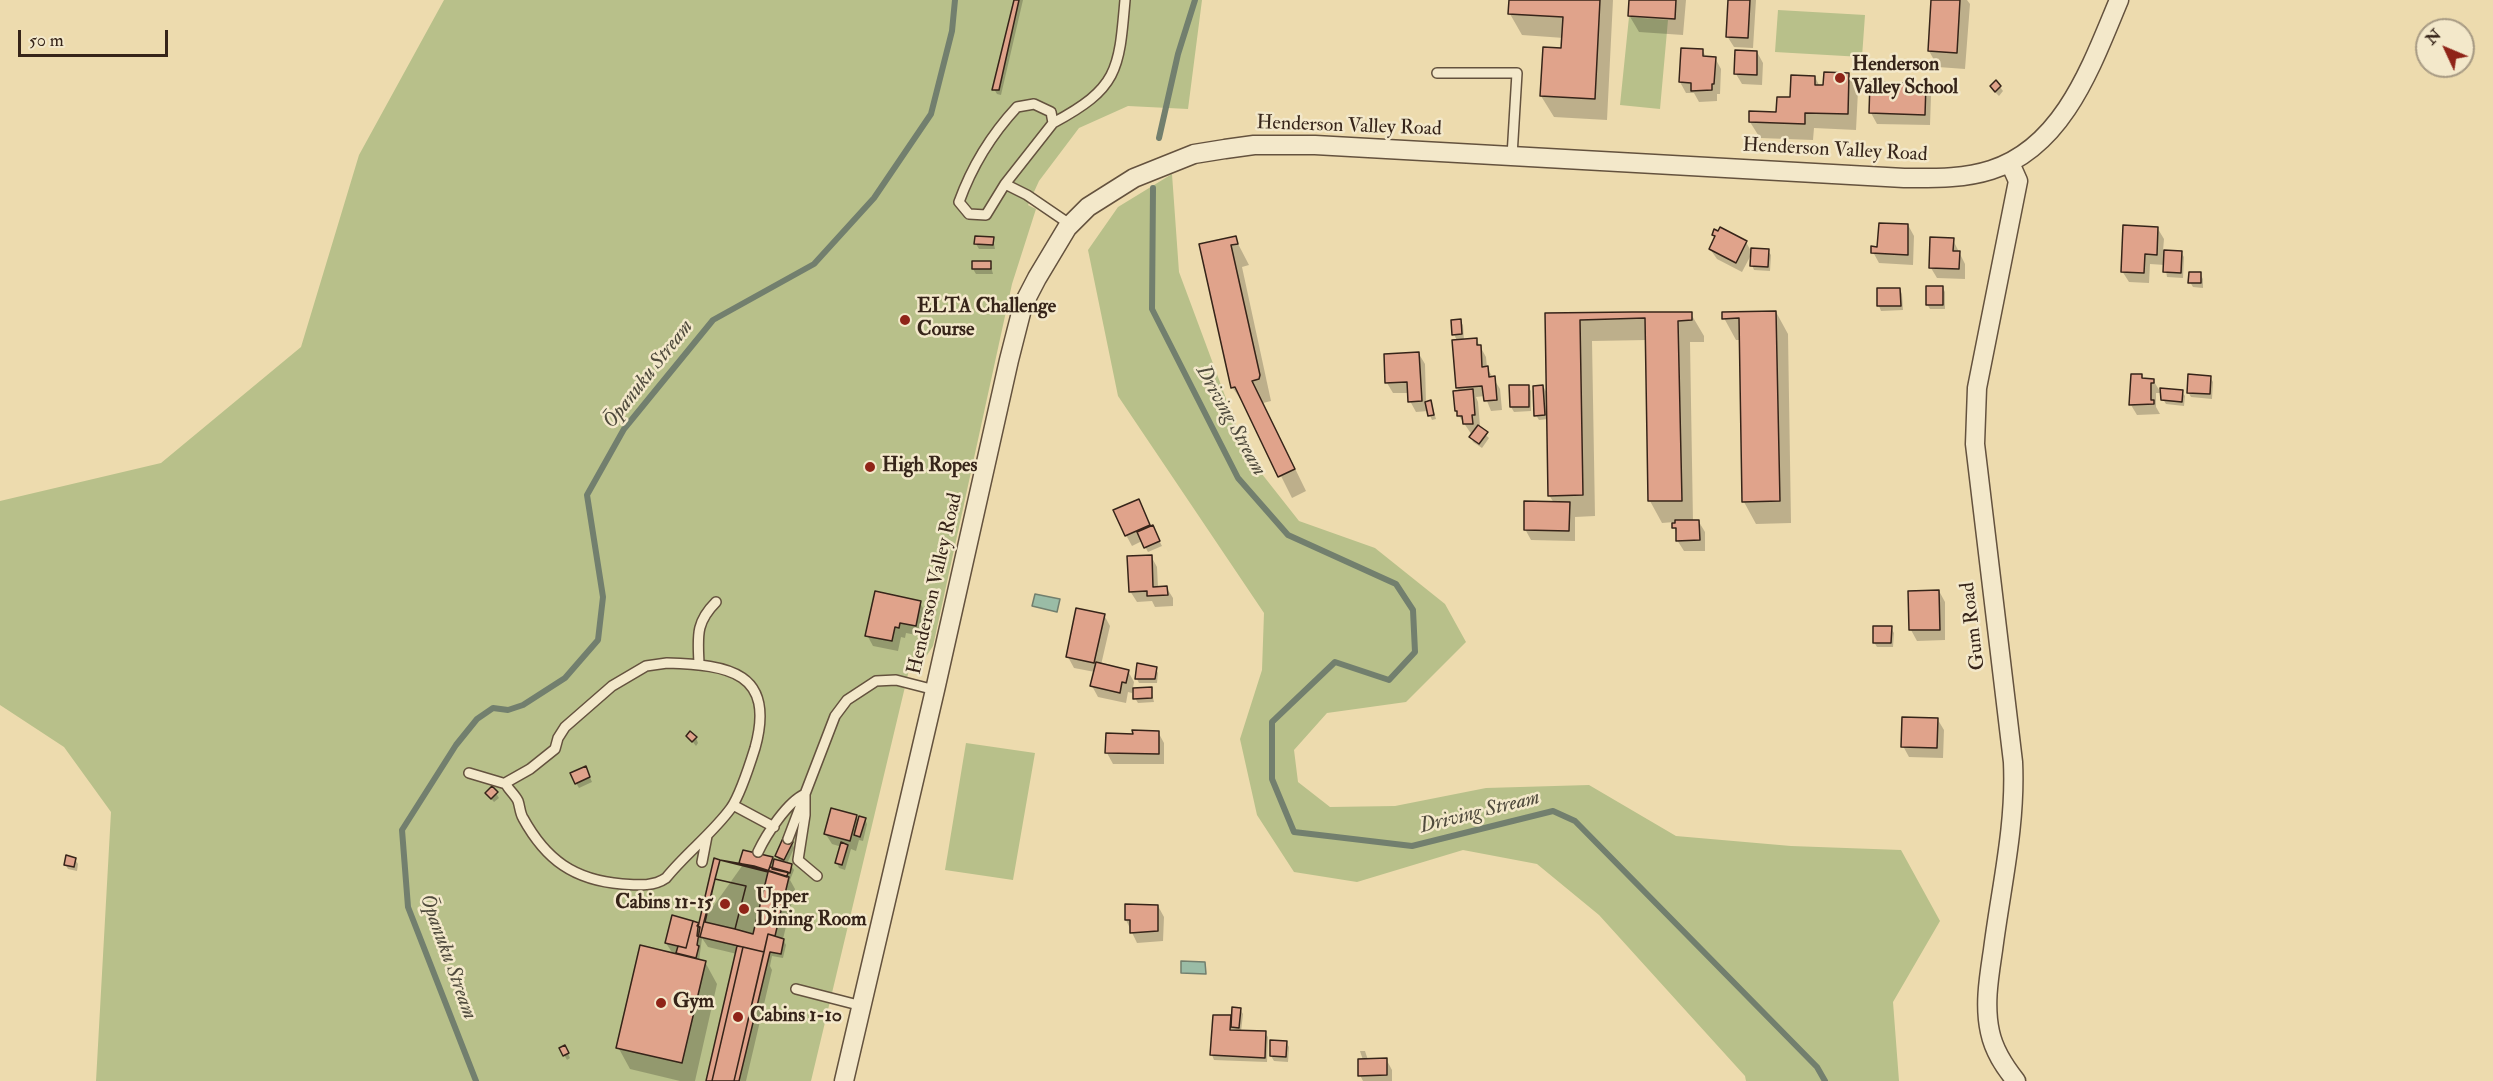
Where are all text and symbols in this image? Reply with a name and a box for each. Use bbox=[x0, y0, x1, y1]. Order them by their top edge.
scale bar bbox=[21, 18, 171, 56]
north arrow bbox=[2415, 18, 2475, 78]
text: N bbox=[2421, 25, 2446, 49]
text: 50 m bbox=[29, 29, 64, 52]
place label: Henderson Valley School bbox=[1852, 54, 1958, 101]
marker: Henderson Valley School bbox=[1833, 71, 1847, 85]
street label: Henderson Valley Road bbox=[1256, 112, 1442, 142]
street label: Henderson Valley Road bbox=[1742, 134, 1928, 168]
place label: ELTA Challenge Course bbox=[917, 296, 1056, 343]
marker: ELTA Challenge Course bbox=[898, 313, 912, 327]
water label: Ōpanuku Stream bbox=[599, 315, 699, 435]
water label: Driving Stream bbox=[1189, 361, 1271, 481]
place label: High Ropes bbox=[882, 455, 977, 479]
marker: High Ropes bbox=[863, 460, 877, 474]
street label: Henderson Valley Road bbox=[903, 491, 969, 677]
street label: Gum Road bbox=[1957, 581, 1991, 671]
water label: Driving Stream bbox=[1417, 786, 1543, 840]
place label: Upper Dining Room bbox=[756, 886, 866, 933]
water label: Ōpanuku Stream bbox=[413, 891, 481, 1023]
place label: Cabins 11-15 bbox=[615, 892, 713, 916]
marker: Cabins 11-15 bbox=[718, 897, 732, 911]
marker: Upper Dining Room bbox=[737, 902, 751, 916]
place label: Gym bbox=[673, 991, 714, 1015]
marker: Gym bbox=[654, 996, 668, 1010]
place label: Cabins 1-10 bbox=[750, 1005, 842, 1029]
marker: Cabins 1-10 bbox=[731, 1010, 745, 1024]

